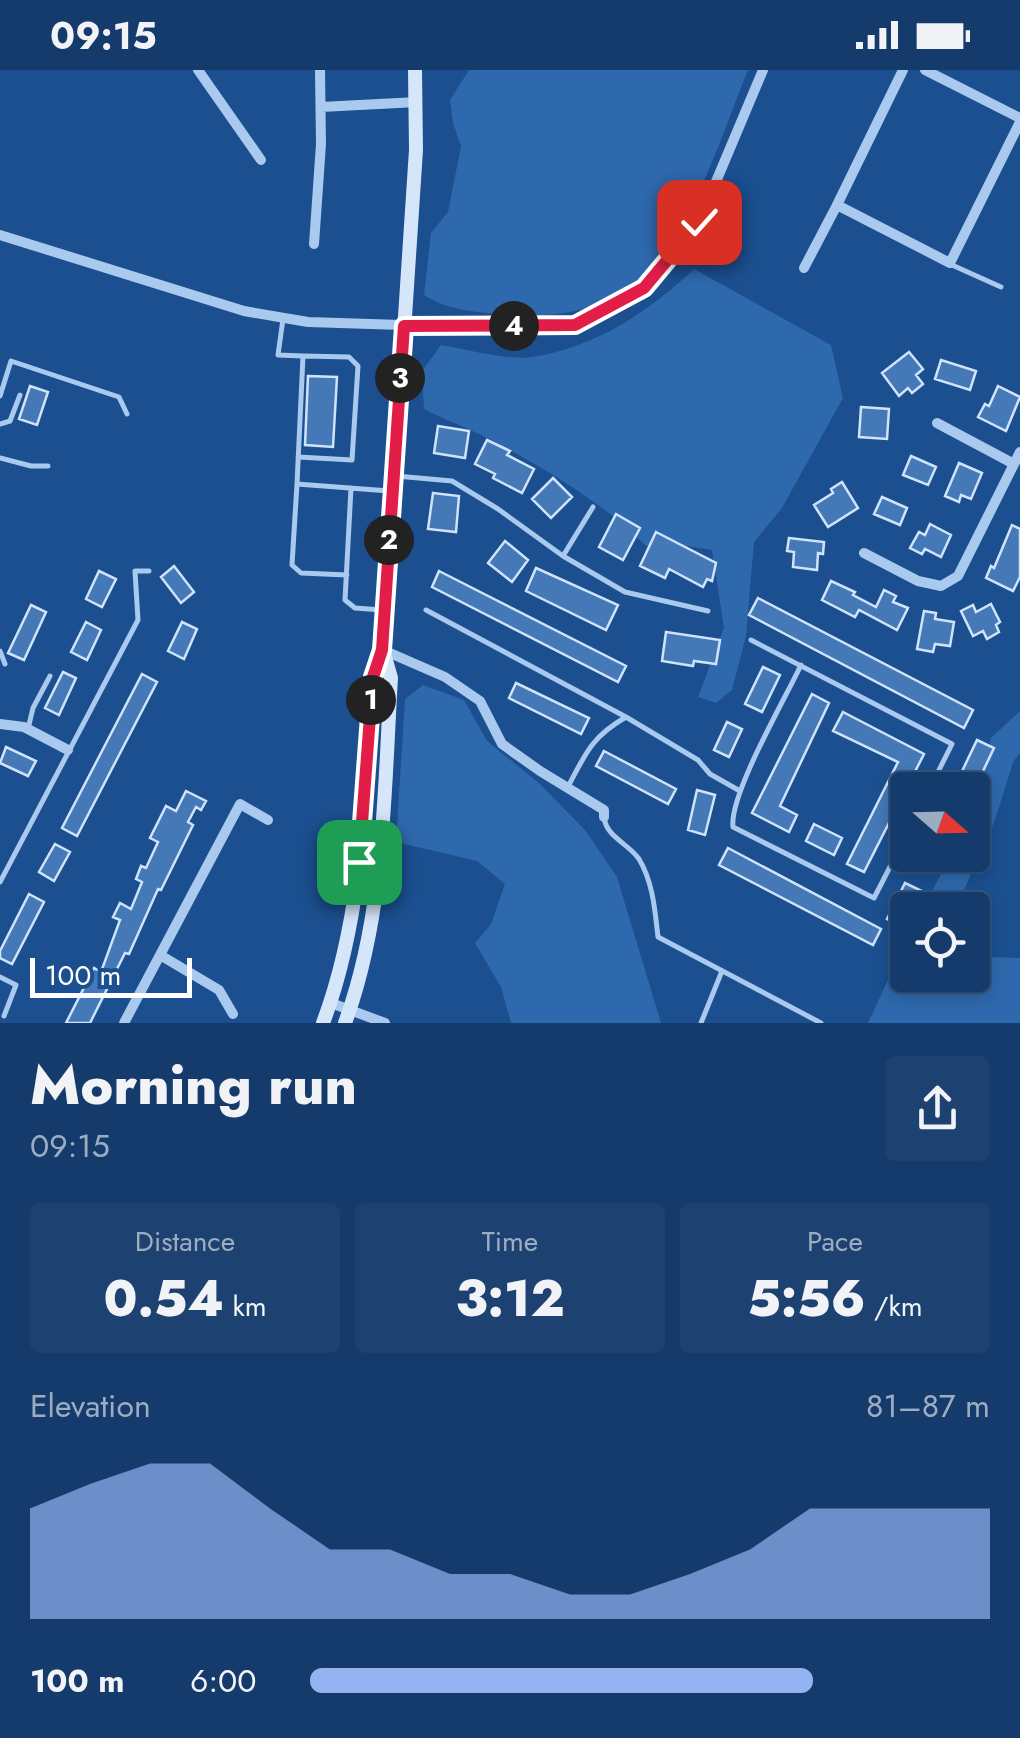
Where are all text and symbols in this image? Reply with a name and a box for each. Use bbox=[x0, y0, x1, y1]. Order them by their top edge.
text: 09:15 bbox=[50, 8, 157, 63]
pin bbox=[657, 180, 742, 265]
icon: check bbox=[672, 195, 727, 250]
pin: 4 bbox=[489, 301, 539, 351]
text: 4 bbox=[504, 305, 524, 346]
pin: 3 bbox=[375, 353, 425, 403]
text: 3 bbox=[391, 357, 409, 398]
pin: 2 bbox=[364, 515, 414, 565]
text: 2 bbox=[380, 519, 398, 560]
pin: 1 bbox=[346, 675, 396, 725]
text: 1 bbox=[364, 679, 378, 720]
north arrow bbox=[890, 772, 990, 872]
map controls bbox=[890, 772, 990, 992]
pin bbox=[317, 820, 402, 905]
icon: arrive bbox=[332, 835, 387, 890]
button: locate bbox=[890, 892, 990, 992]
scale bar bbox=[30, 953, 192, 998]
text: 100 m bbox=[45, 955, 121, 996]
text: Morning run bbox=[30, 1045, 357, 1125]
button: share bbox=[885, 1056, 990, 1161]
text: 09:15 bbox=[30, 1123, 110, 1169]
text: Distance bbox=[135, 1221, 235, 1262]
text: Time bbox=[482, 1221, 538, 1262]
text: Pace bbox=[807, 1221, 863, 1262]
text: 0.54 bbox=[103, 1262, 224, 1335]
text: 3:12 bbox=[455, 1262, 565, 1335]
text: 5:56 bbox=[747, 1262, 866, 1335]
text: km bbox=[224, 1286, 267, 1327]
text: /km bbox=[866, 1286, 923, 1327]
text: Elevation bbox=[30, 1383, 151, 1429]
text: 81–87 m bbox=[866, 1383, 990, 1429]
text: 100 m bbox=[30, 1658, 125, 1704]
text: 6:00 bbox=[190, 1658, 256, 1704]

